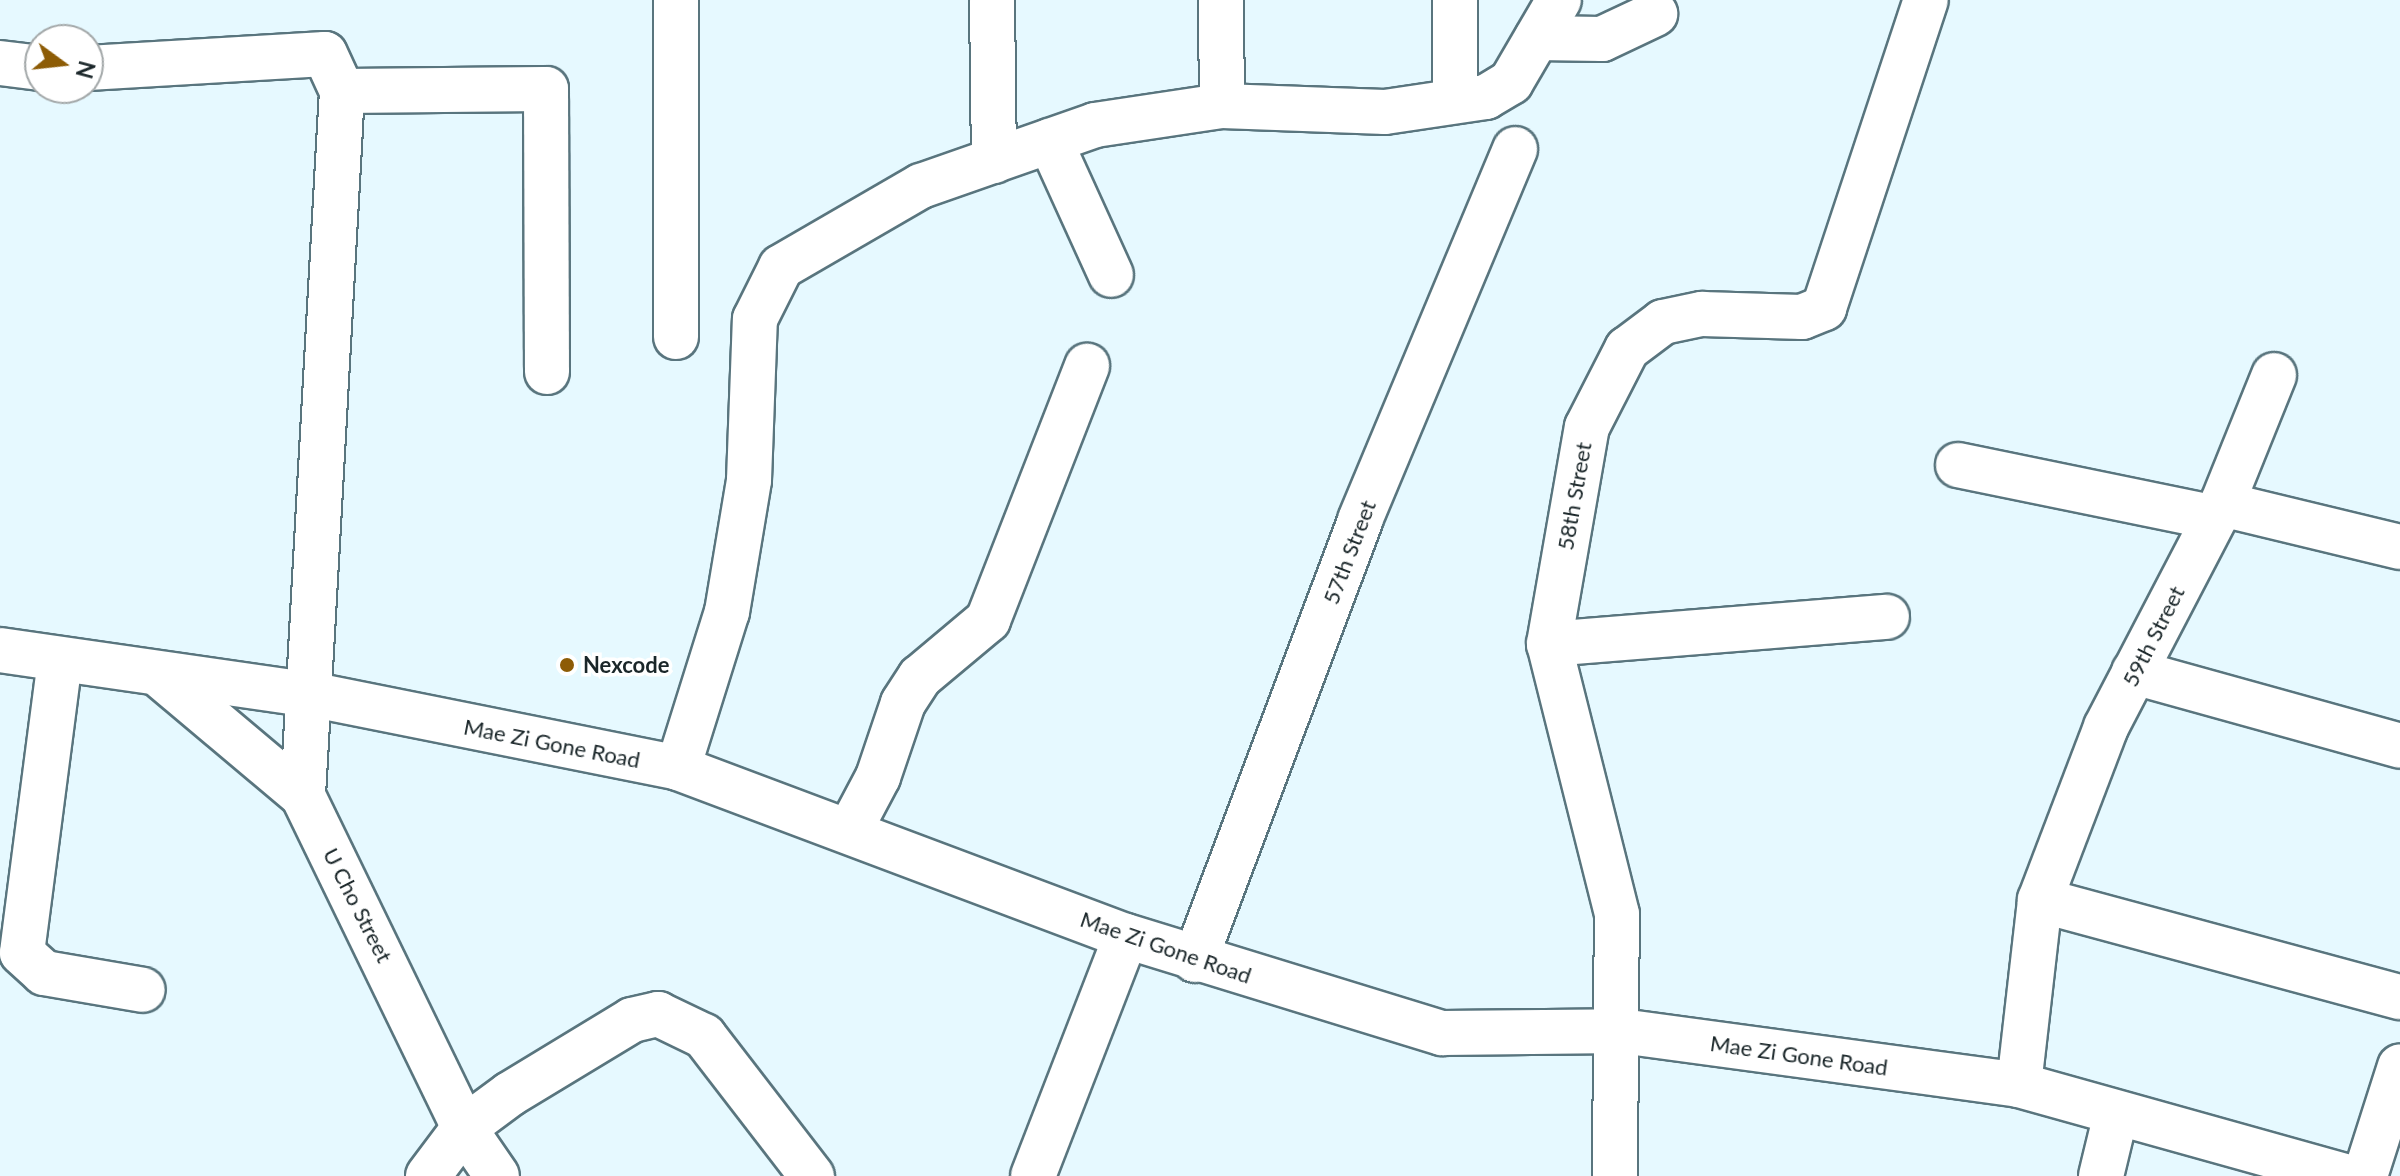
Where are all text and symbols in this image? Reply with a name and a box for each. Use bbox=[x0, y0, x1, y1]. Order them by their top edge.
north arrow bbox=[24, 24, 104, 104]
text: N bbox=[71, 58, 101, 81]
street label: 58th Street bbox=[1552, 440, 1596, 552]
street label: 57th Street bbox=[1317, 496, 1381, 608]
street label: 59th Street bbox=[2116, 581, 2190, 691]
place label: Nexcode bbox=[583, 652, 669, 678]
marker: Nexcode bbox=[558, 656, 576, 674]
street label: Mae Zi Gone Road bbox=[462, 713, 642, 773]
street label: U Cho Street bbox=[318, 843, 398, 967]
street label: Mae Zi Gone Road bbox=[1077, 905, 1255, 989]
street label: Mae Zi Gone Road bbox=[1708, 1029, 1890, 1081]

